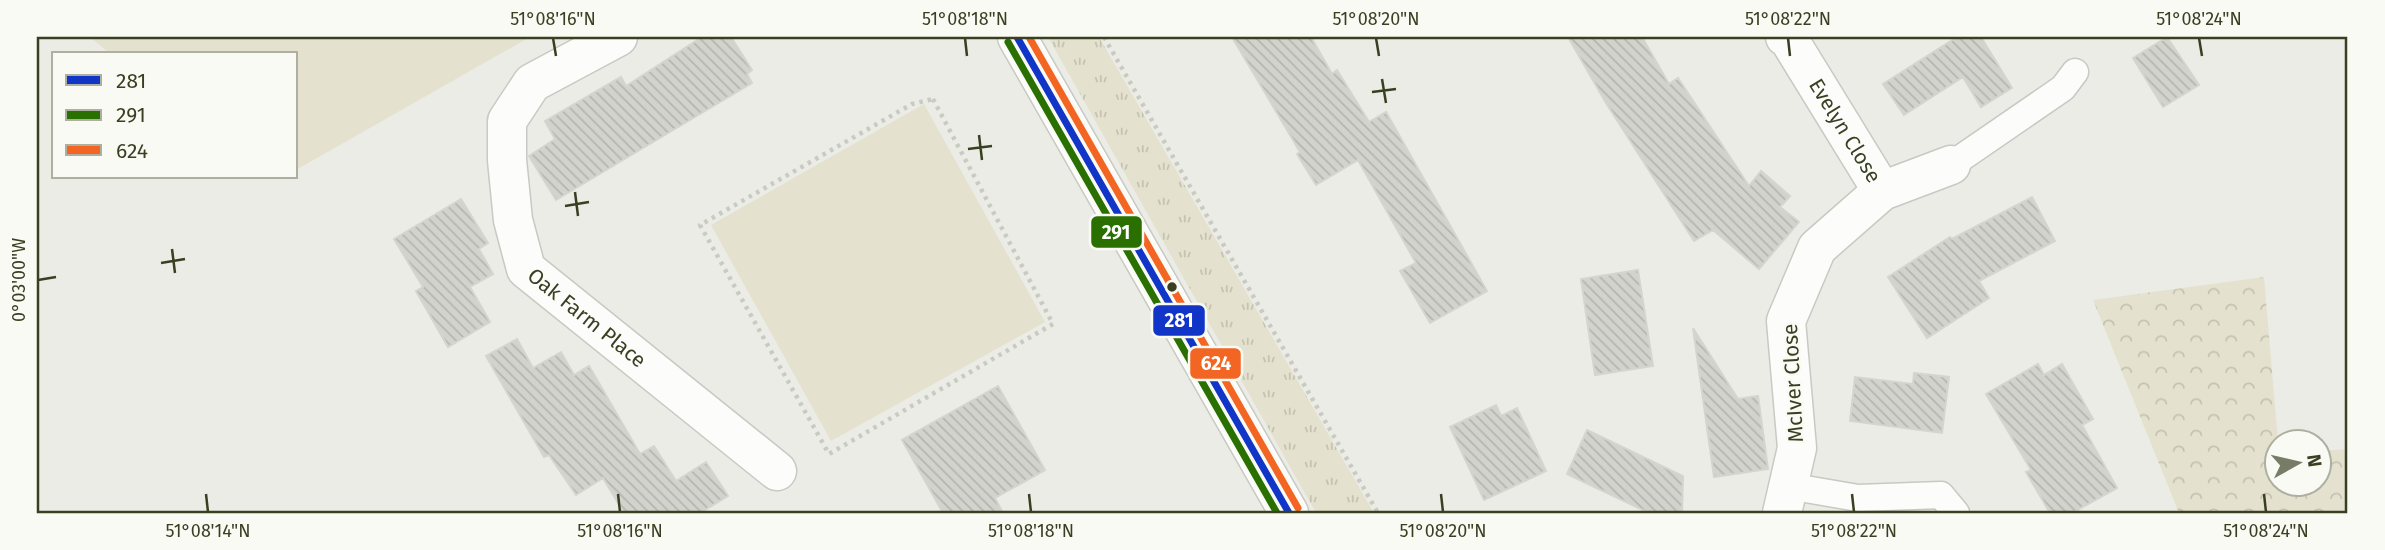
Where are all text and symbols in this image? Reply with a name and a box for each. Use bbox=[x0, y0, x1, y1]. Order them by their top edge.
text: 51°08'16"N bbox=[510, 8, 596, 30]
text: 51°08'18"N bbox=[922, 8, 1008, 30]
text: 51°08'20"N bbox=[1332, 8, 1420, 30]
text: 51°08'22"N bbox=[1745, 8, 1831, 30]
text: 51°08'24"N bbox=[2156, 8, 2242, 30]
legend bbox=[52, 52, 298, 178]
text: 281 bbox=[116, 68, 146, 94]
street label: Evelyn Close bbox=[1803, 74, 1887, 188]
text: 291 bbox=[116, 102, 146, 128]
text: 624 bbox=[116, 138, 148, 164]
line badge: 291 bbox=[1090, 215, 1143, 249]
text: 291 bbox=[1102, 221, 1130, 244]
text: 0°03'00"W bbox=[8, 238, 30, 322]
street label: Oak Farm Place bbox=[522, 262, 651, 373]
unlabelled marker bbox=[1165, 280, 1179, 294]
line badge: 281 bbox=[1152, 304, 1206, 337]
text: 281 bbox=[1164, 309, 1194, 332]
street label: McIver Close bbox=[1777, 323, 1809, 443]
line badge: 624 bbox=[1189, 347, 1242, 380]
text: 624 bbox=[1201, 352, 1231, 375]
north arrow bbox=[2262, 428, 2332, 498]
text: N bbox=[2302, 453, 2327, 469]
text: 51°08'14"N bbox=[166, 520, 250, 542]
text: 51°08'16"N bbox=[577, 520, 663, 542]
text: 51°08'18"N bbox=[988, 520, 1074, 542]
text: 51°08'20"N bbox=[1399, 520, 1487, 542]
text: 51°08'22"N bbox=[1811, 520, 1897, 542]
text: 51°08'24"N bbox=[2223, 520, 2309, 542]

